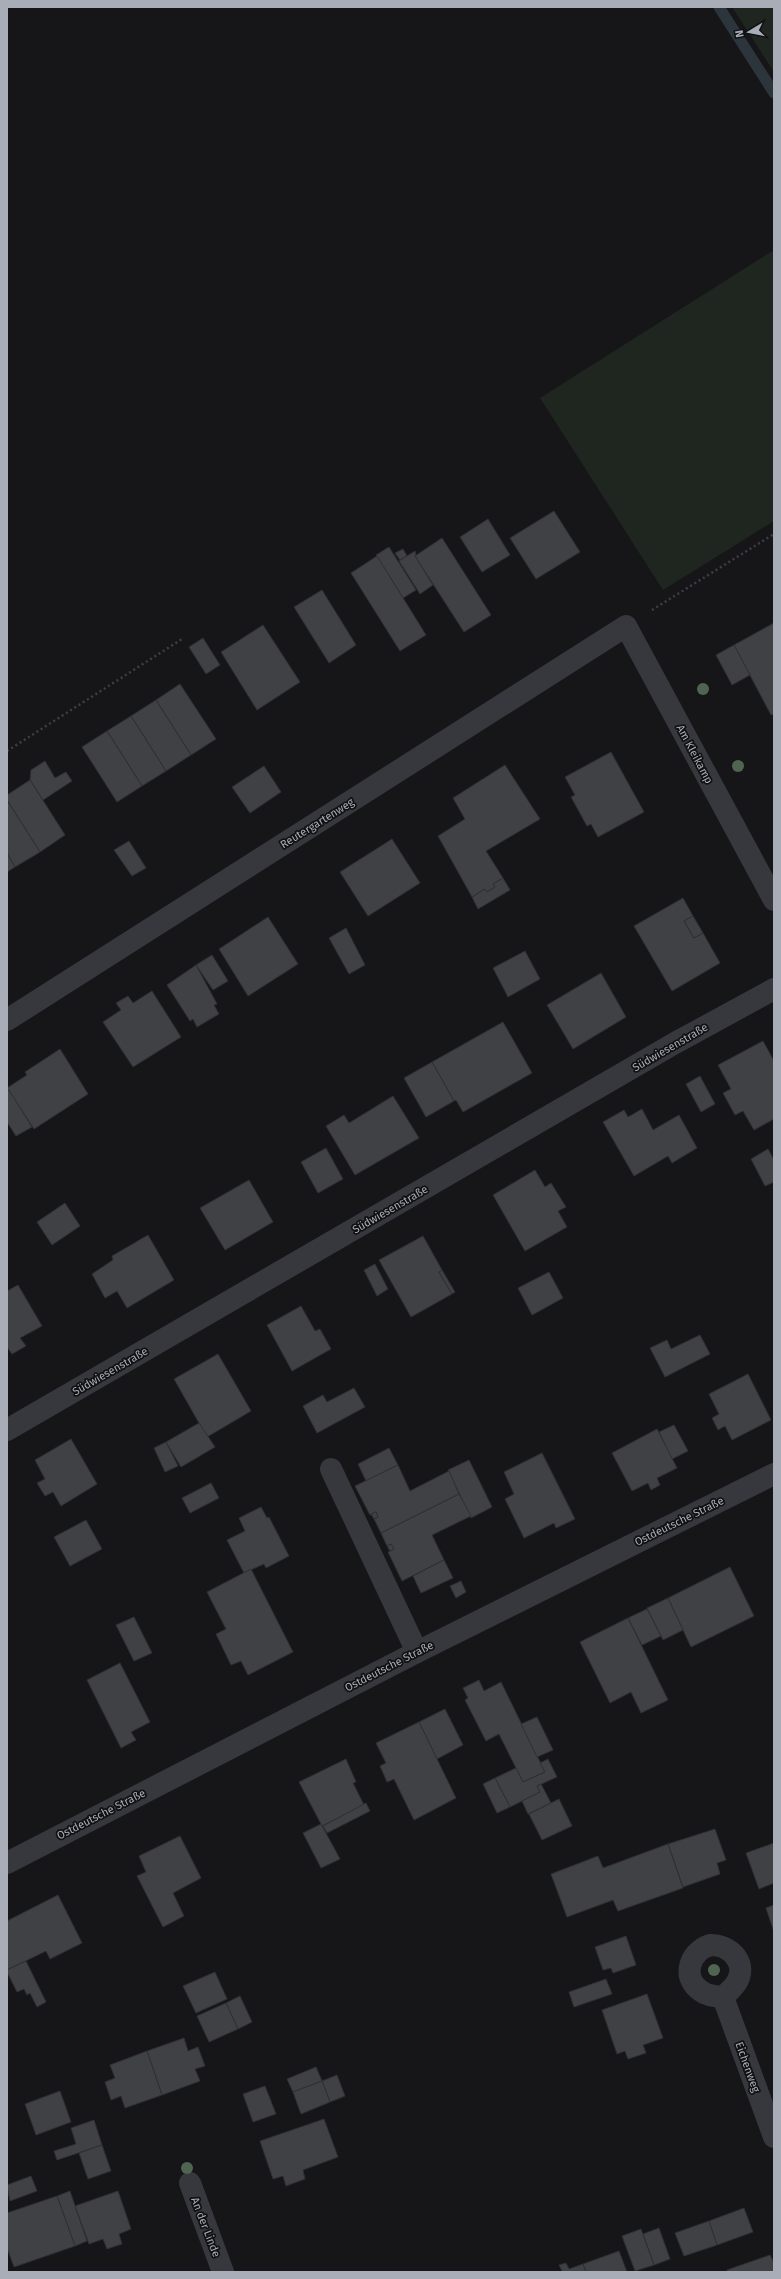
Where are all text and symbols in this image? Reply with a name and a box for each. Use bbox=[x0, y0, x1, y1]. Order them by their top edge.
north arrow bbox=[729, 12, 769, 52]
text: N bbox=[733, 29, 747, 38]
street label: Am Kleikamp bbox=[674, 723, 716, 786]
street label: Reutergartenweg bbox=[278, 795, 357, 851]
street label: Südwiesenstraße bbox=[630, 1021, 710, 1074]
street label: Südwiesenstraße bbox=[350, 1183, 430, 1236]
street label: Südwiesenstraße bbox=[70, 1345, 150, 1398]
street label: Ostdeutsche Straße bbox=[633, 1494, 726, 1549]
street label: Ostdeutsche Straße bbox=[343, 1639, 436, 1694]
street label: Ostdeutsche Straße bbox=[55, 1787, 148, 1842]
street label: Eichenweg bbox=[732, 2040, 763, 2094]
street label: An der Linde bbox=[188, 2195, 223, 2259]

